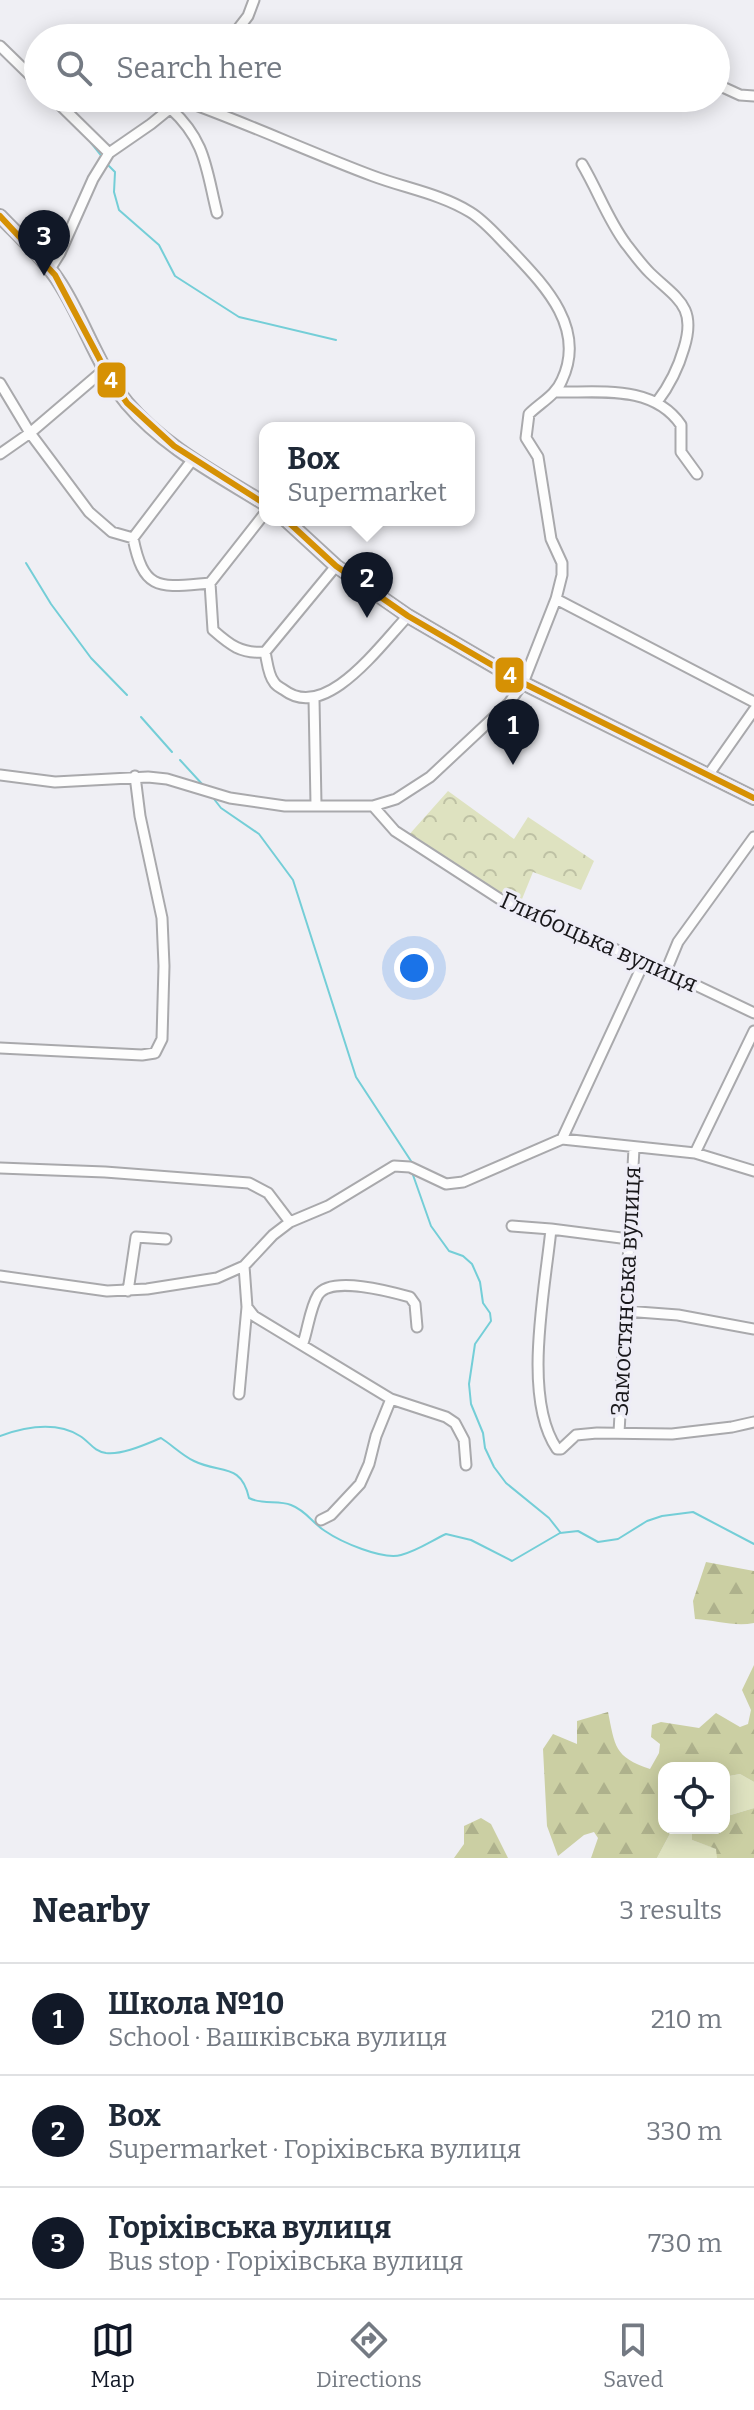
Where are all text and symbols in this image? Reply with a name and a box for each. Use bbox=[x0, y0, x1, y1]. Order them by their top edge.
search box bbox=[24, 24, 730, 112]
icon: search bbox=[52, 46, 96, 90]
text: Search here bbox=[116, 50, 283, 86]
pin: 3 bbox=[18, 210, 70, 276]
line badge: 4 bbox=[96, 361, 127, 399]
text: 4 bbox=[104, 367, 118, 394]
popup bbox=[259, 422, 475, 526]
text: Box bbox=[287, 441, 340, 477]
text: Supermarket bbox=[287, 477, 447, 508]
pin: 2 bbox=[341, 552, 393, 618]
line badge: 4 bbox=[494, 656, 525, 694]
text: 4 bbox=[503, 662, 517, 689]
pin: 1 bbox=[487, 699, 539, 765]
street label: Глибоцька вулиця bbox=[496, 886, 702, 998]
your location bbox=[394, 948, 434, 988]
street label: Замостянська вулиця bbox=[605, 1165, 647, 1417]
map controls bbox=[658, 1762, 730, 1834]
button: locate bbox=[658, 1762, 730, 1834]
text: Nearby bbox=[32, 1890, 150, 1931]
text: 3 results bbox=[619, 1895, 722, 1926]
text: Школа №10 bbox=[108, 1986, 285, 2022]
text: 1 bbox=[52, 2004, 64, 2035]
text: 210 m bbox=[651, 2004, 722, 2035]
text: School · Вашківська вулиця bbox=[108, 2022, 447, 2053]
text: Box bbox=[108, 2098, 161, 2134]
text: 2 bbox=[51, 2116, 65, 2147]
text: 330 m bbox=[646, 2116, 722, 2147]
text: Supermarket · Горіхівська вулиця bbox=[108, 2134, 521, 2165]
text: Горіхівська вулиця bbox=[108, 2210, 391, 2246]
text: 3 bbox=[51, 2228, 65, 2259]
text: 730 m bbox=[648, 2228, 722, 2259]
text: Bus stop · Горіхівська вулиця bbox=[108, 2246, 463, 2277]
tab: Map bbox=[91, 2318, 135, 2393]
tab: Directions bbox=[316, 2318, 422, 2393]
tab: Saved bbox=[603, 2318, 663, 2393]

